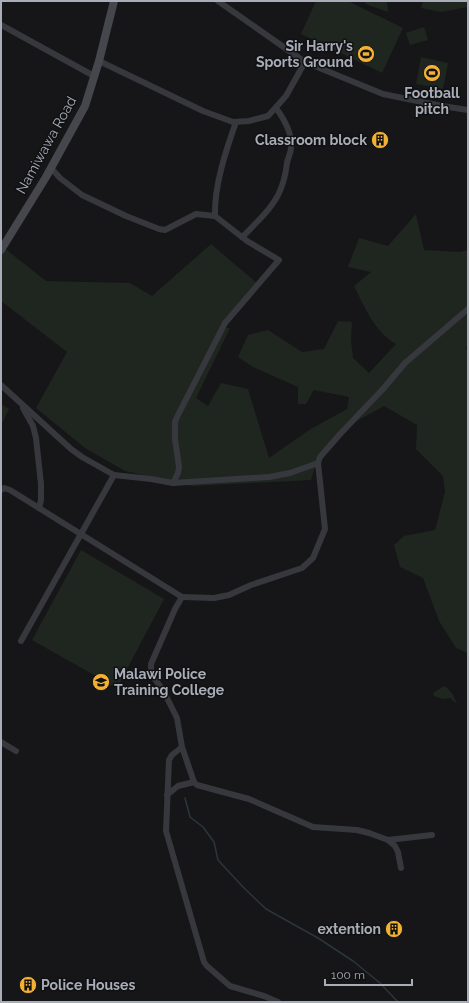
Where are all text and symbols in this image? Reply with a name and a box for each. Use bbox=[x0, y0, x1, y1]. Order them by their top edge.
place label: Sir Harry's Sports Ground bbox=[256, 38, 353, 70]
sports icon: Sir Harry's Sports Ground bbox=[356, 44, 376, 64]
sports icon: Football pitch bbox=[422, 63, 442, 83]
place label: Football pitch bbox=[404, 85, 460, 117]
street label: Namiwawa Road bbox=[13, 94, 79, 196]
building icon: Classroom block bbox=[370, 130, 390, 150]
place label: Classroom block bbox=[255, 132, 367, 148]
place label: Malawi Police Training College bbox=[114, 666, 225, 698]
school or university icon: Malawi Police Training College bbox=[91, 672, 111, 692]
building icon: extention bbox=[384, 919, 404, 939]
place label: extention bbox=[317, 921, 381, 937]
scale bar bbox=[325, 961, 412, 987]
text: 100 m bbox=[331, 968, 365, 982]
building icon: Police Houses bbox=[18, 975, 38, 995]
place label: Police Houses bbox=[41, 977, 135, 993]

